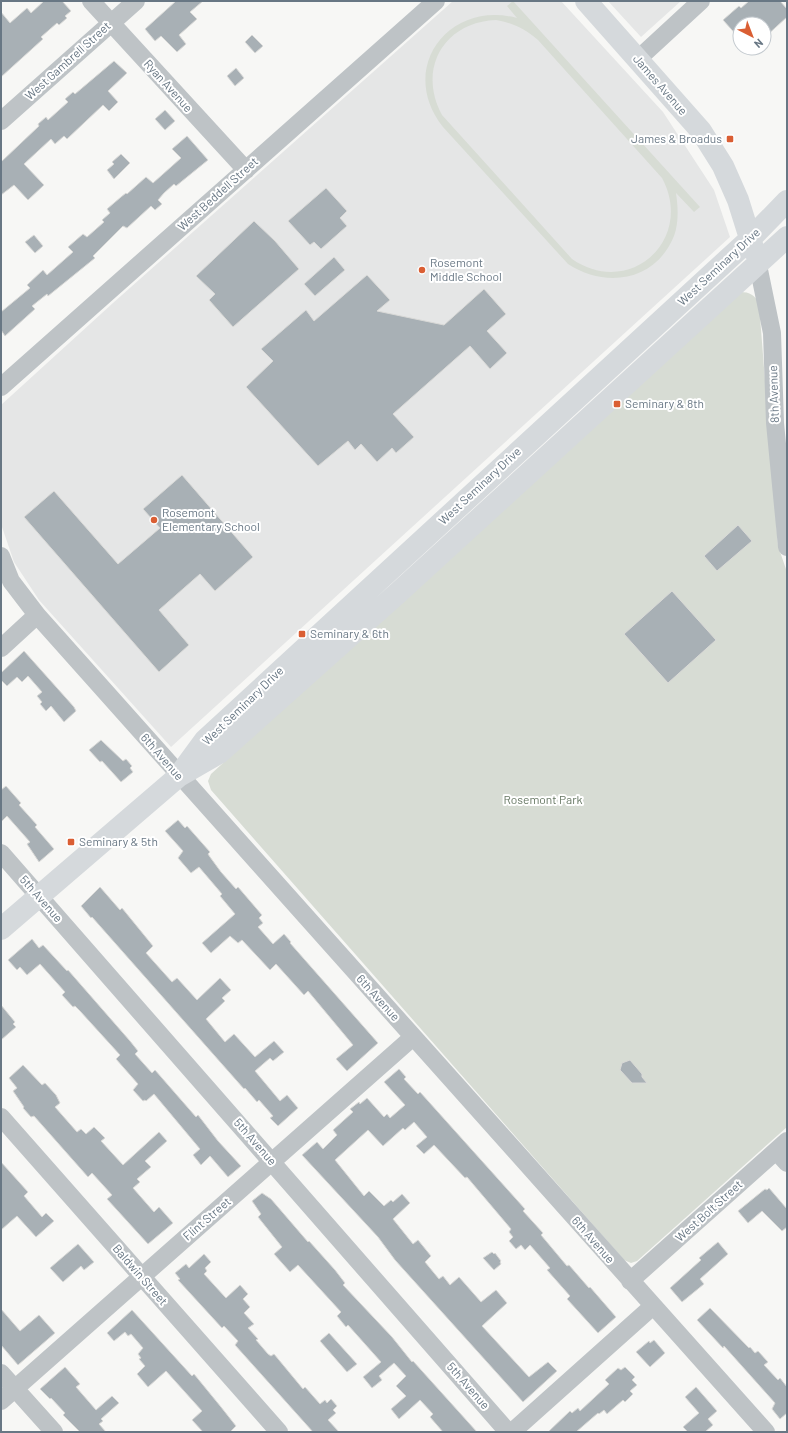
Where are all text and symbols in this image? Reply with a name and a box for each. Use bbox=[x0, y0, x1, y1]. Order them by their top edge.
north arrow bbox=[732, 16, 772, 56]
street label: West Gambrell Street bbox=[22, 18, 113, 102]
text: N bbox=[752, 37, 766, 51]
street label: James Avenue bbox=[631, 51, 691, 117]
street label: Ryan Avenue bbox=[141, 56, 196, 114]
place label: James & Broadus bbox=[631, 131, 722, 145]
marker: James & Broadus bbox=[725, 134, 735, 144]
street label: West Beddell Street bbox=[174, 154, 260, 233]
street label: West Seminary Drive bbox=[674, 225, 762, 308]
place label: Rosemont Middle School bbox=[430, 255, 502, 283]
marker: Rosemont Middle School bbox=[417, 265, 427, 275]
street label: 8th Avenue bbox=[765, 365, 781, 423]
place label: Seminary & 8th bbox=[625, 396, 704, 410]
marker: Seminary & 8th bbox=[612, 399, 622, 409]
street label: West Seminary Drive bbox=[435, 444, 523, 527]
place label: Rosemont Elementary School bbox=[162, 505, 260, 533]
marker: Rosemont Elementary School bbox=[149, 515, 159, 525]
place label: Seminary & 6th bbox=[310, 626, 389, 640]
marker: Seminary & 6th bbox=[297, 629, 307, 639]
street label: West Seminary Drive bbox=[199, 663, 286, 748]
street label: 6th Avenue bbox=[139, 730, 187, 783]
park label: Rosemont Park bbox=[503, 792, 583, 806]
place label: Seminary & 5th bbox=[79, 834, 158, 848]
marker: Seminary & 5th bbox=[66, 837, 76, 847]
street label: 5th Avenue bbox=[18, 872, 66, 925]
street label: 6th Avenue bbox=[354, 971, 403, 1023]
street label: 5th Avenue bbox=[232, 1115, 280, 1168]
street label: West Bolt Street bbox=[672, 1177, 745, 1244]
street label: Flint Street bbox=[180, 1194, 233, 1243]
street label: 6th Avenue bbox=[570, 1213, 618, 1266]
street label: Baldwin Street bbox=[110, 1241, 171, 1308]
street label: 5th Avenue bbox=[445, 1359, 493, 1412]

